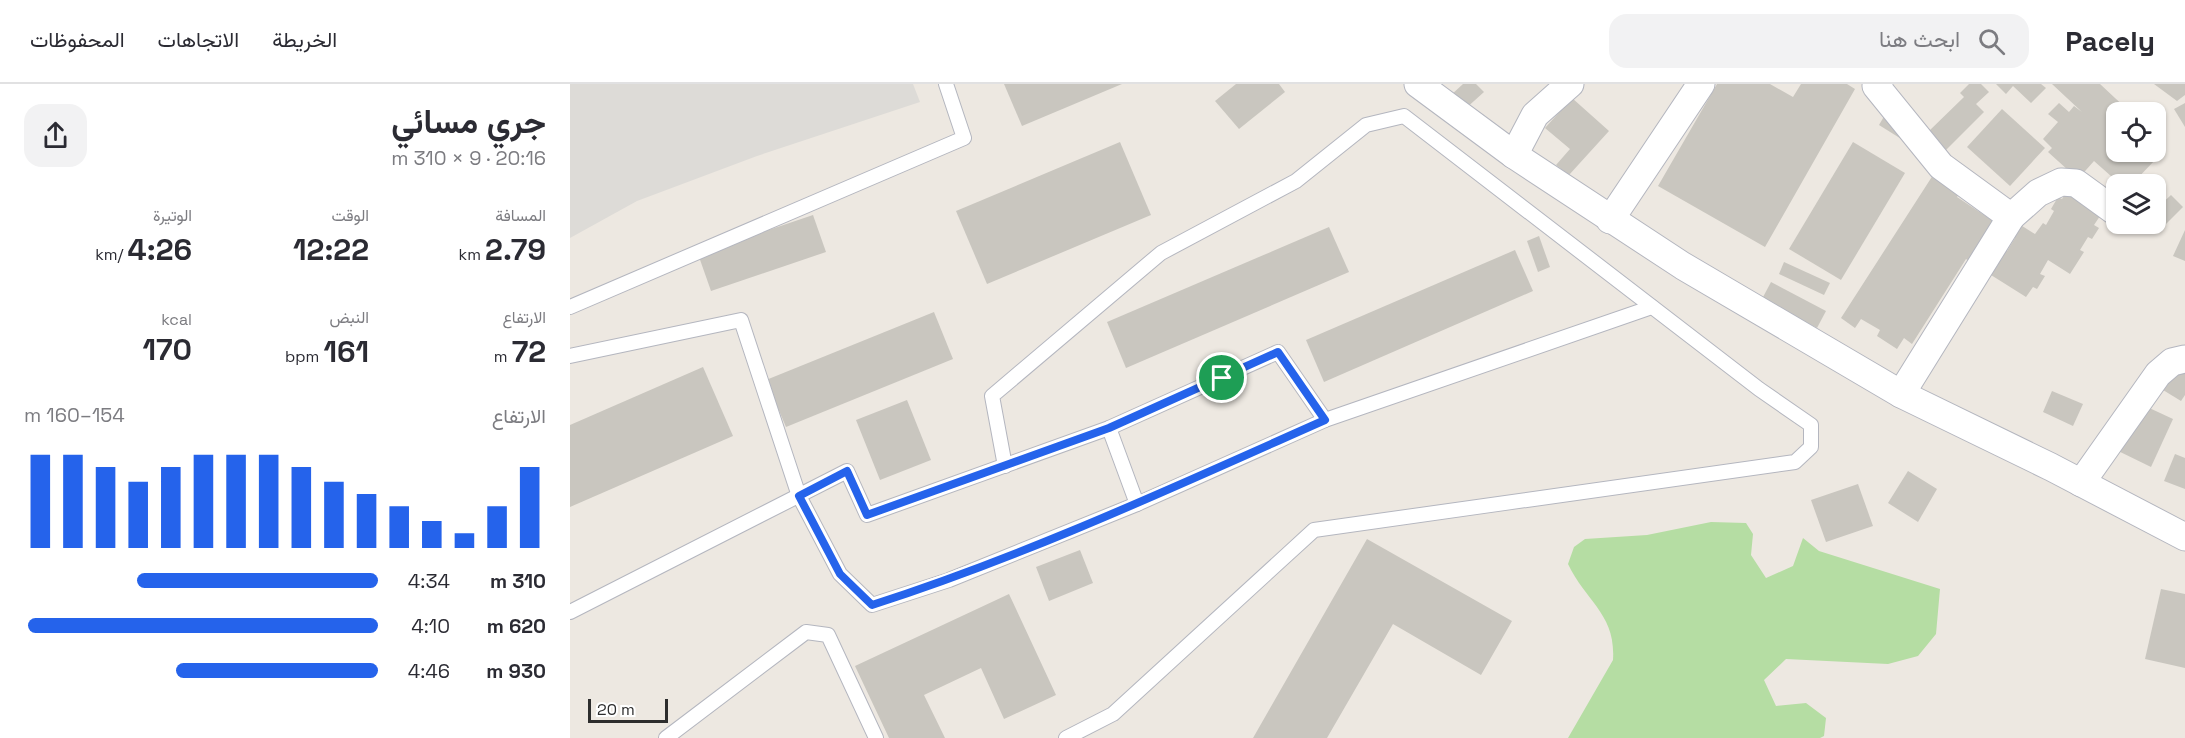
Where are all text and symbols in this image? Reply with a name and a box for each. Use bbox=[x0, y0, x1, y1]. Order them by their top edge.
search box bbox=[1609, 14, 2029, 68]
text: Pacely bbox=[2065, 23, 2155, 59]
text: ابحث هنا bbox=[1879, 25, 1960, 53]
icon: search bbox=[1975, 25, 2008, 58]
text: المحفوظات bbox=[30, 26, 125, 53]
text: الاتجاهات bbox=[158, 26, 239, 53]
text: الخريطة bbox=[272, 26, 337, 53]
text: جري مسائي bbox=[391, 101, 546, 143]
map controls bbox=[2106, 102, 2166, 234]
button: locate bbox=[2106, 102, 2166, 162]
button: share bbox=[24, 104, 87, 167]
text: 20:16 · 9 × 310 m bbox=[391, 145, 546, 171]
button: layers bbox=[2106, 174, 2166, 234]
text: الوتيرة bbox=[153, 205, 192, 226]
text: الوقت bbox=[331, 205, 369, 226]
text: المسافة bbox=[495, 205, 546, 226]
text: 4:26 bbox=[128, 230, 192, 269]
text: 12:22 bbox=[293, 230, 369, 269]
text: 2.79 bbox=[485, 230, 546, 269]
text: /km bbox=[95, 244, 128, 265]
text: km bbox=[459, 244, 485, 265]
text: النبض bbox=[329, 307, 369, 328]
text: الارتفاع bbox=[503, 307, 546, 328]
text: kcal bbox=[161, 309, 192, 330]
text: 170 bbox=[143, 330, 192, 369]
text: 161 bbox=[323, 332, 369, 371]
text: 72 bbox=[512, 332, 546, 371]
text: bpm bbox=[285, 346, 323, 367]
text: m bbox=[494, 346, 512, 367]
pin bbox=[1196, 352, 1247, 403]
icon: arrive bbox=[1205, 361, 1238, 394]
text: 154–160 m bbox=[24, 402, 125, 428]
text: الارتفاع bbox=[492, 403, 546, 429]
text: 4:34 bbox=[408, 568, 450, 594]
text: 310 m bbox=[490, 568, 546, 594]
text: 4:10 bbox=[411, 613, 450, 639]
text: 620 m bbox=[487, 613, 546, 639]
text: 4:46 bbox=[408, 658, 450, 684]
text: 930 m bbox=[486, 658, 546, 684]
scale bar bbox=[588, 696, 668, 724]
text: 20 m bbox=[597, 699, 635, 720]

